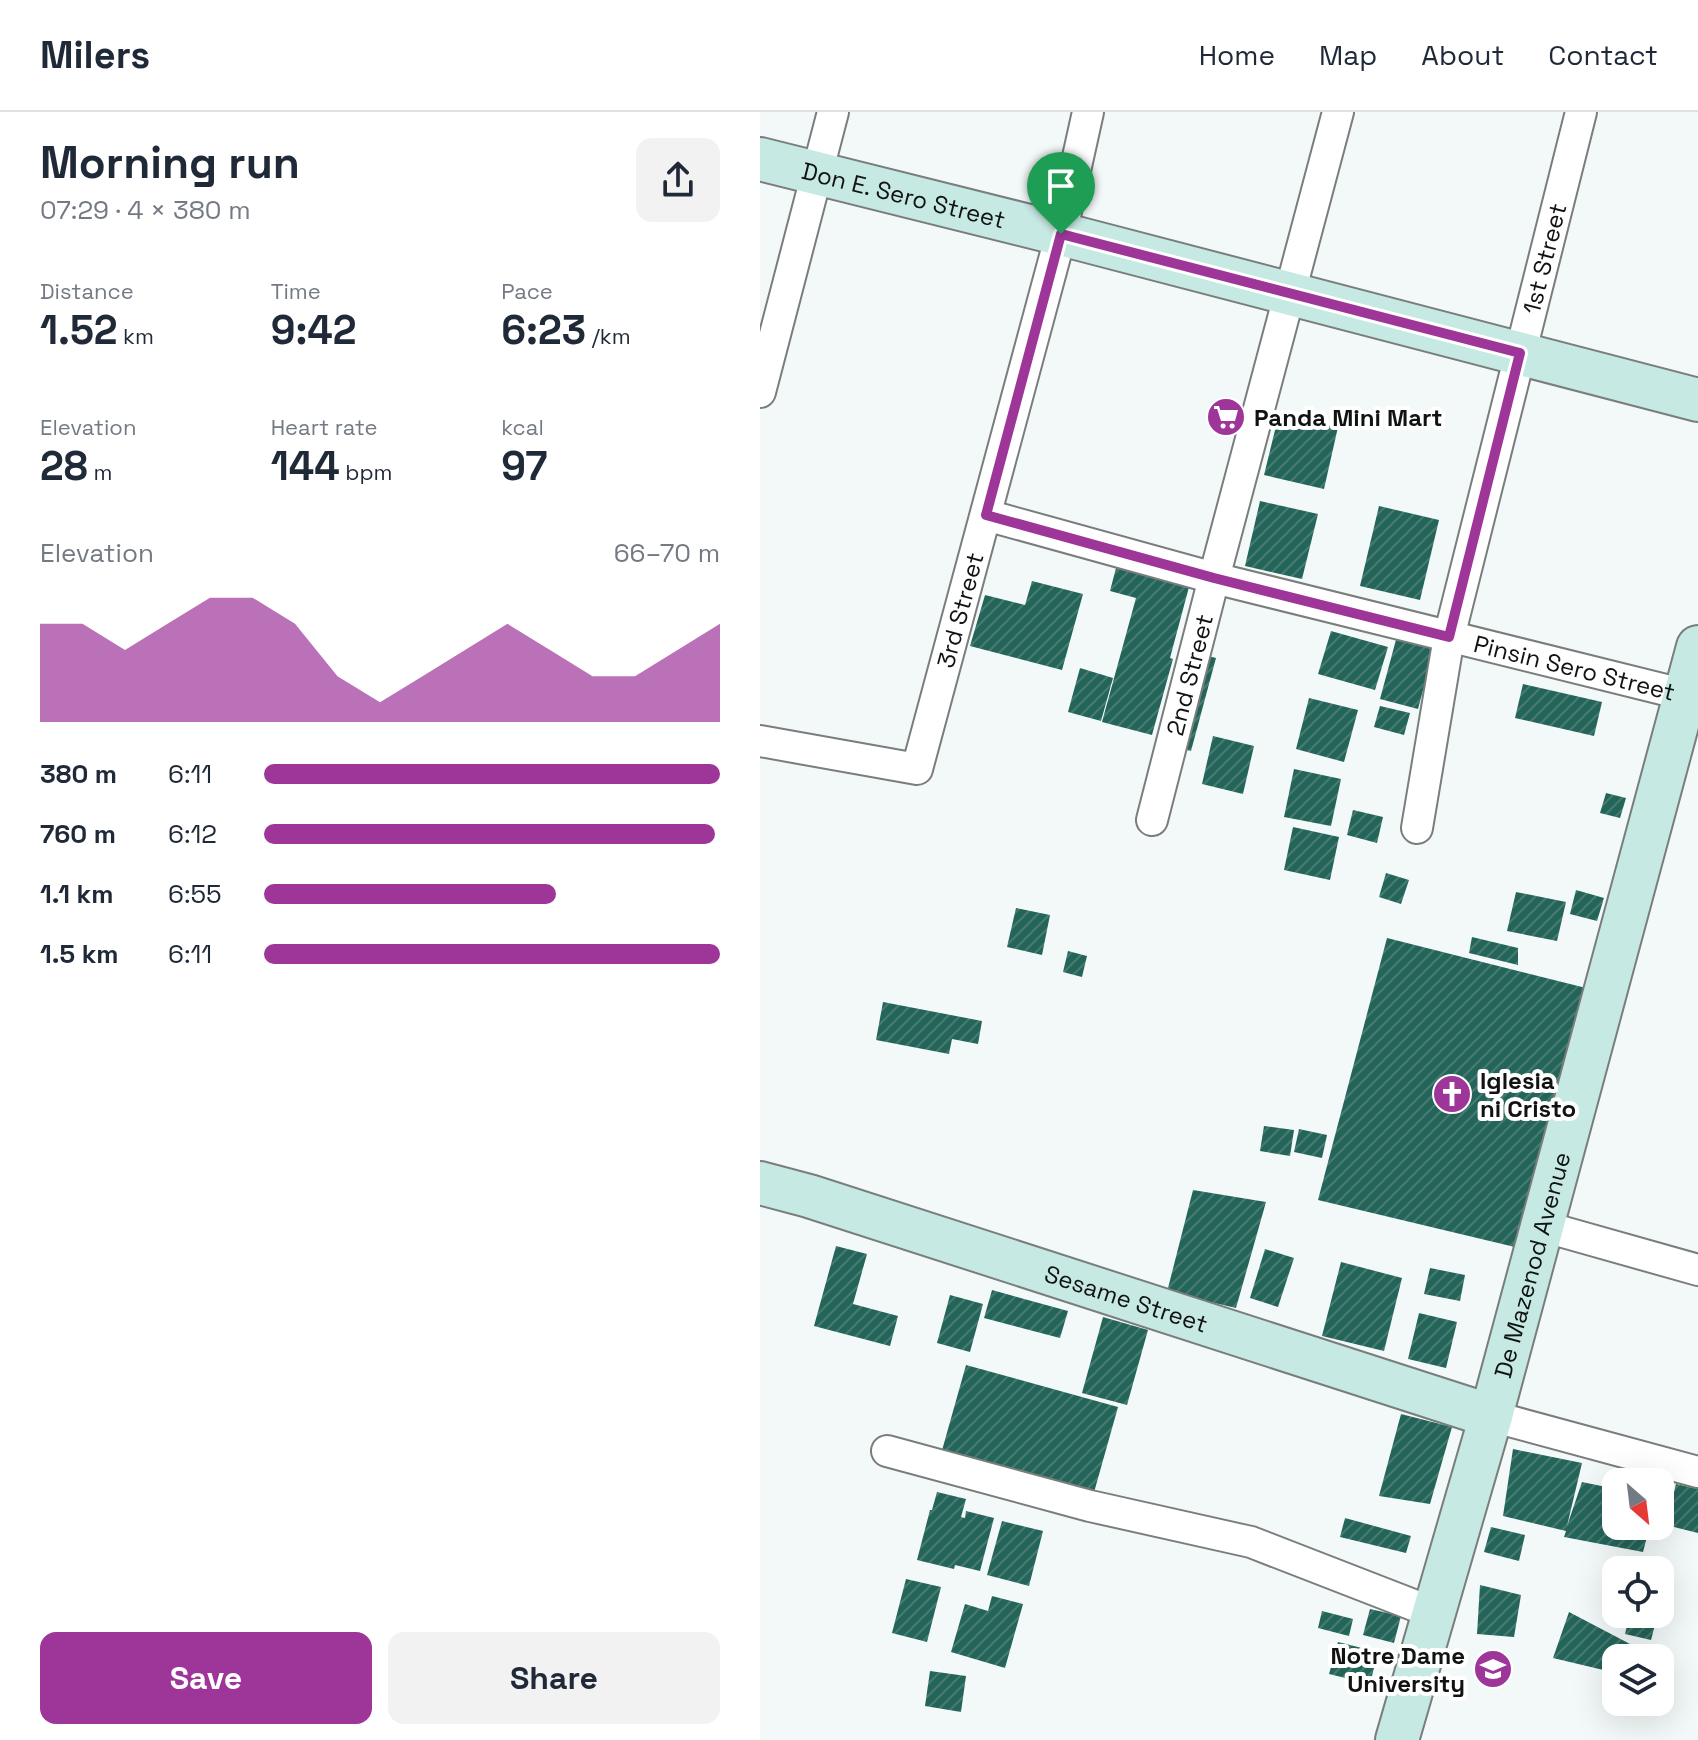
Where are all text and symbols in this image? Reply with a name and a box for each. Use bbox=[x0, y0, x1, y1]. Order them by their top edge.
text: Milers bbox=[40, 31, 150, 79]
text: Home bbox=[1199, 37, 1275, 73]
text: Map bbox=[1319, 37, 1377, 73]
text: About bbox=[1421, 37, 1504, 73]
text: Contact bbox=[1548, 37, 1658, 73]
text: Morning run bbox=[40, 135, 300, 191]
button: share bbox=[636, 138, 720, 222]
pin bbox=[1027, 152, 1095, 234]
street label: Don E. Sero Street bbox=[799, 155, 1009, 235]
icon: arrive bbox=[1039, 164, 1083, 208]
text: 07:29 · 4 × 380 m bbox=[40, 193, 251, 227]
street label: 1st Street bbox=[1515, 200, 1573, 317]
text: Distance bbox=[40, 277, 134, 305]
text: Time bbox=[271, 277, 321, 305]
text: Pace bbox=[501, 277, 553, 305]
text: 1.52 bbox=[40, 305, 117, 356]
text: 9:42 bbox=[271, 305, 357, 356]
text: 6:23 bbox=[501, 305, 586, 356]
text: km bbox=[117, 322, 154, 350]
text: /km bbox=[586, 322, 631, 350]
supermarket icon: Panda Mini Mart bbox=[1205, 396, 1247, 438]
place label: Panda Mini Mart bbox=[1254, 402, 1443, 433]
text: Elevation bbox=[40, 413, 136, 441]
text: Heart rate bbox=[271, 413, 377, 441]
text: kcal bbox=[501, 413, 544, 441]
text: 28 bbox=[40, 441, 88, 492]
text: 144 bbox=[271, 441, 340, 492]
text: 97 bbox=[501, 441, 547, 492]
text: m bbox=[88, 458, 112, 486]
text: bpm bbox=[340, 458, 393, 486]
text: Elevation bbox=[40, 536, 154, 570]
text: 66–70 m bbox=[614, 536, 720, 570]
street label: 3rd Street bbox=[929, 549, 990, 671]
street label: 2nd Street bbox=[1159, 611, 1220, 739]
street label: Pinsin Sero Street bbox=[1471, 628, 1678, 707]
text: 380 m bbox=[40, 757, 117, 791]
text: 6:11 bbox=[168, 757, 212, 791]
text: 760 m bbox=[40, 817, 116, 851]
text: 6:12 bbox=[168, 817, 217, 851]
text: 1.1 km bbox=[40, 877, 113, 911]
text: 6:55 bbox=[168, 877, 222, 911]
text: 1.5 km bbox=[40, 937, 119, 971]
text: 6:11 bbox=[168, 937, 212, 971]
place label: Iglesia ni Cristo bbox=[1480, 1065, 1576, 1124]
church icon: Iglesia ni Cristo bbox=[1431, 1073, 1473, 1115]
street label: De Mazenod Avenue bbox=[1486, 1148, 1577, 1381]
street label: Sesame Street bbox=[1041, 1258, 1212, 1339]
north arrow bbox=[1602, 1468, 1674, 1540]
map controls bbox=[1602, 1468, 1674, 1716]
button: locate bbox=[1602, 1556, 1674, 1628]
button: Save bbox=[40, 1632, 372, 1724]
button: Share bbox=[388, 1632, 720, 1724]
place label: Notre Dame University bbox=[1330, 1640, 1465, 1699]
button: layers bbox=[1602, 1644, 1674, 1716]
school or university icon: Notre Dame University bbox=[1472, 1648, 1514, 1690]

